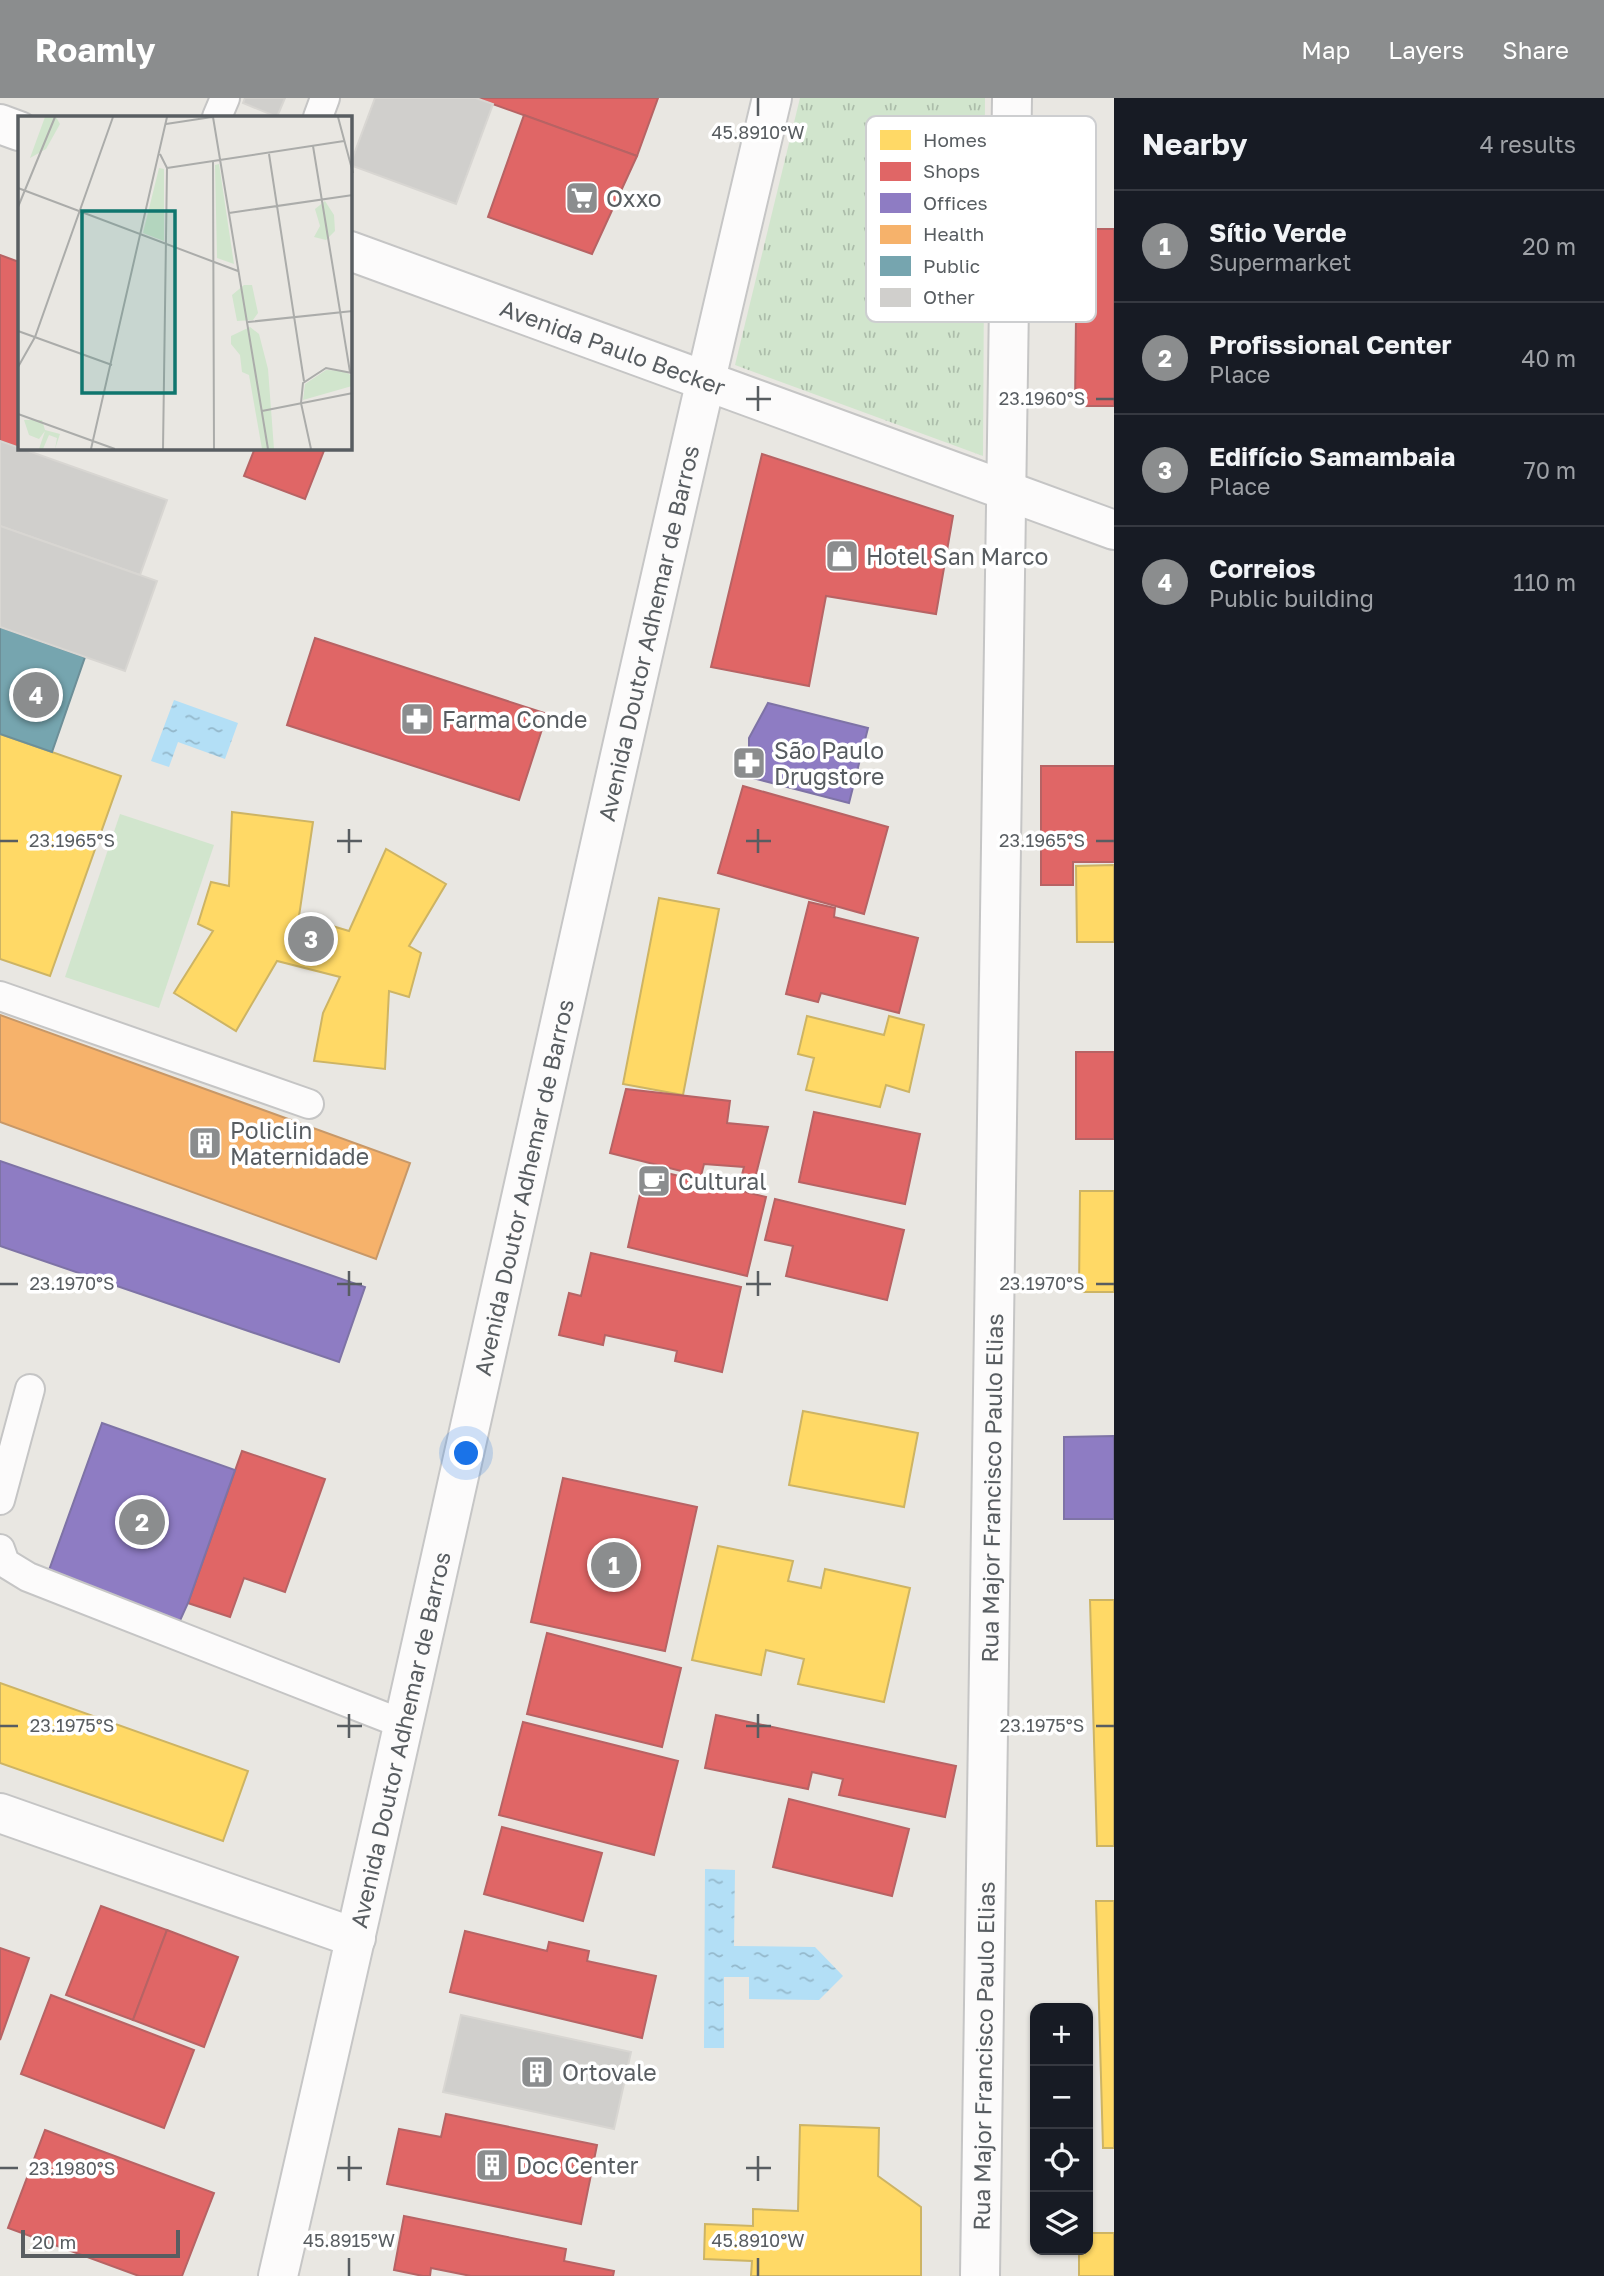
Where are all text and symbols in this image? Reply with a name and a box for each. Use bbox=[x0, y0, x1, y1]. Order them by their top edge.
text: Roamly bbox=[35, 30, 155, 69]
text: Map bbox=[1301, 35, 1350, 64]
text: Layers bbox=[1388, 35, 1464, 64]
text: Share bbox=[1502, 35, 1569, 64]
inset map bbox=[18, 116, 352, 450]
legend bbox=[866, 116, 1096, 322]
text: 45.8910°W bbox=[712, 121, 804, 143]
text: Nearby bbox=[1142, 126, 1247, 162]
text: Homes bbox=[923, 128, 987, 151]
text: 4 results bbox=[1480, 130, 1576, 158]
text: Shops bbox=[923, 159, 980, 182]
supermarket icon: Oxxo bbox=[563, 179, 601, 217]
place label: Oxxo bbox=[606, 184, 662, 212]
text: Offices bbox=[923, 191, 988, 214]
text: Sítio Verde bbox=[1209, 217, 1346, 248]
text: Health bbox=[923, 222, 984, 245]
text: 1 bbox=[1159, 232, 1171, 260]
text: 20 m bbox=[1522, 232, 1576, 260]
text: Supermarket bbox=[1209, 248, 1352, 276]
text: Public bbox=[923, 254, 980, 277]
text: Other bbox=[923, 285, 975, 308]
street label: Avenida Paulo Becker bbox=[497, 293, 729, 401]
text: Profissional Center bbox=[1209, 329, 1452, 360]
text: 2 bbox=[1158, 344, 1172, 372]
text: 40 m bbox=[1522, 344, 1576, 372]
text: Place bbox=[1209, 360, 1270, 388]
text: 23.1960°S bbox=[999, 387, 1085, 409]
text: Edifício Samambaia bbox=[1209, 441, 1455, 472]
street label: Avenida Doutor Adhemar de Barros bbox=[592, 442, 704, 824]
text: 3 bbox=[1158, 456, 1172, 484]
text: 70 m bbox=[1523, 456, 1576, 484]
text: Place bbox=[1209, 472, 1270, 500]
shop icon: Hotel San Marco bbox=[823, 537, 861, 575]
place label: Hotel San Marco bbox=[866, 542, 1048, 570]
text: Correios bbox=[1209, 553, 1316, 584]
text: 4 bbox=[1158, 568, 1172, 596]
text: 110 m bbox=[1513, 568, 1576, 596]
text: Public building bbox=[1209, 584, 1374, 612]
pin: 4 bbox=[13, 669, 59, 721]
pharmacy icon: Farma Conde bbox=[398, 700, 436, 738]
place label: Farma Conde bbox=[442, 705, 587, 733]
place label: São Paulo Drugstore bbox=[774, 736, 884, 790]
pharmacy icon: São Paulo Drugstore bbox=[730, 744, 768, 782]
text: 23.1965°S bbox=[29, 829, 115, 851]
text: 23.1965°S bbox=[999, 829, 1085, 851]
pin: 3 bbox=[288, 913, 334, 965]
street label: Avenida Doutor Adhemar de Barros bbox=[468, 996, 579, 1378]
place label: Policlin Maternidade bbox=[230, 1116, 369, 1170]
building icon: Policlin Maternidade bbox=[186, 1124, 224, 1162]
cafe icon: Cultural bbox=[635, 1162, 673, 1200]
place label: Cultural bbox=[678, 1167, 767, 1195]
text: 23.1970°S bbox=[29, 1272, 115, 1294]
text: 23.1970°S bbox=[999, 1272, 1085, 1294]
street label: Rua Major Francisco Paulo Elias bbox=[975, 1313, 1008, 1663]
your location bbox=[449, 1436, 483, 1470]
pin: 2 bbox=[119, 1496, 165, 1548]
pin: 1 bbox=[591, 1539, 637, 1591]
street label: Avenida Doutor Adhemar de Barros bbox=[344, 1549, 456, 1931]
text: 23.1975°S bbox=[30, 1714, 114, 1736]
text: 23.1975°S bbox=[1000, 1714, 1084, 1736]
street label: Rua Major Francisco Paulo Elias bbox=[967, 1881, 1000, 2231]
map controls bbox=[1030, 2003, 1093, 2255]
button: + bbox=[1030, 2003, 1093, 2066]
building icon: Ortovale bbox=[518, 2053, 556, 2091]
place label: Ortovale bbox=[562, 2058, 657, 2086]
button: − bbox=[1030, 2066, 1093, 2129]
button: locate bbox=[1030, 2129, 1093, 2192]
building icon: Doc Center bbox=[473, 2146, 511, 2184]
place label: Doc Center bbox=[516, 2151, 639, 2179]
text: 23.1980°S bbox=[29, 2157, 115, 2179]
button: layers bbox=[1030, 2192, 1093, 2255]
scale bar bbox=[21, 2227, 180, 2259]
text: 45.8915°W bbox=[303, 2229, 395, 2251]
text: 45.8910°W bbox=[712, 2229, 804, 2251]
text: 20 m bbox=[32, 2230, 76, 2253]

